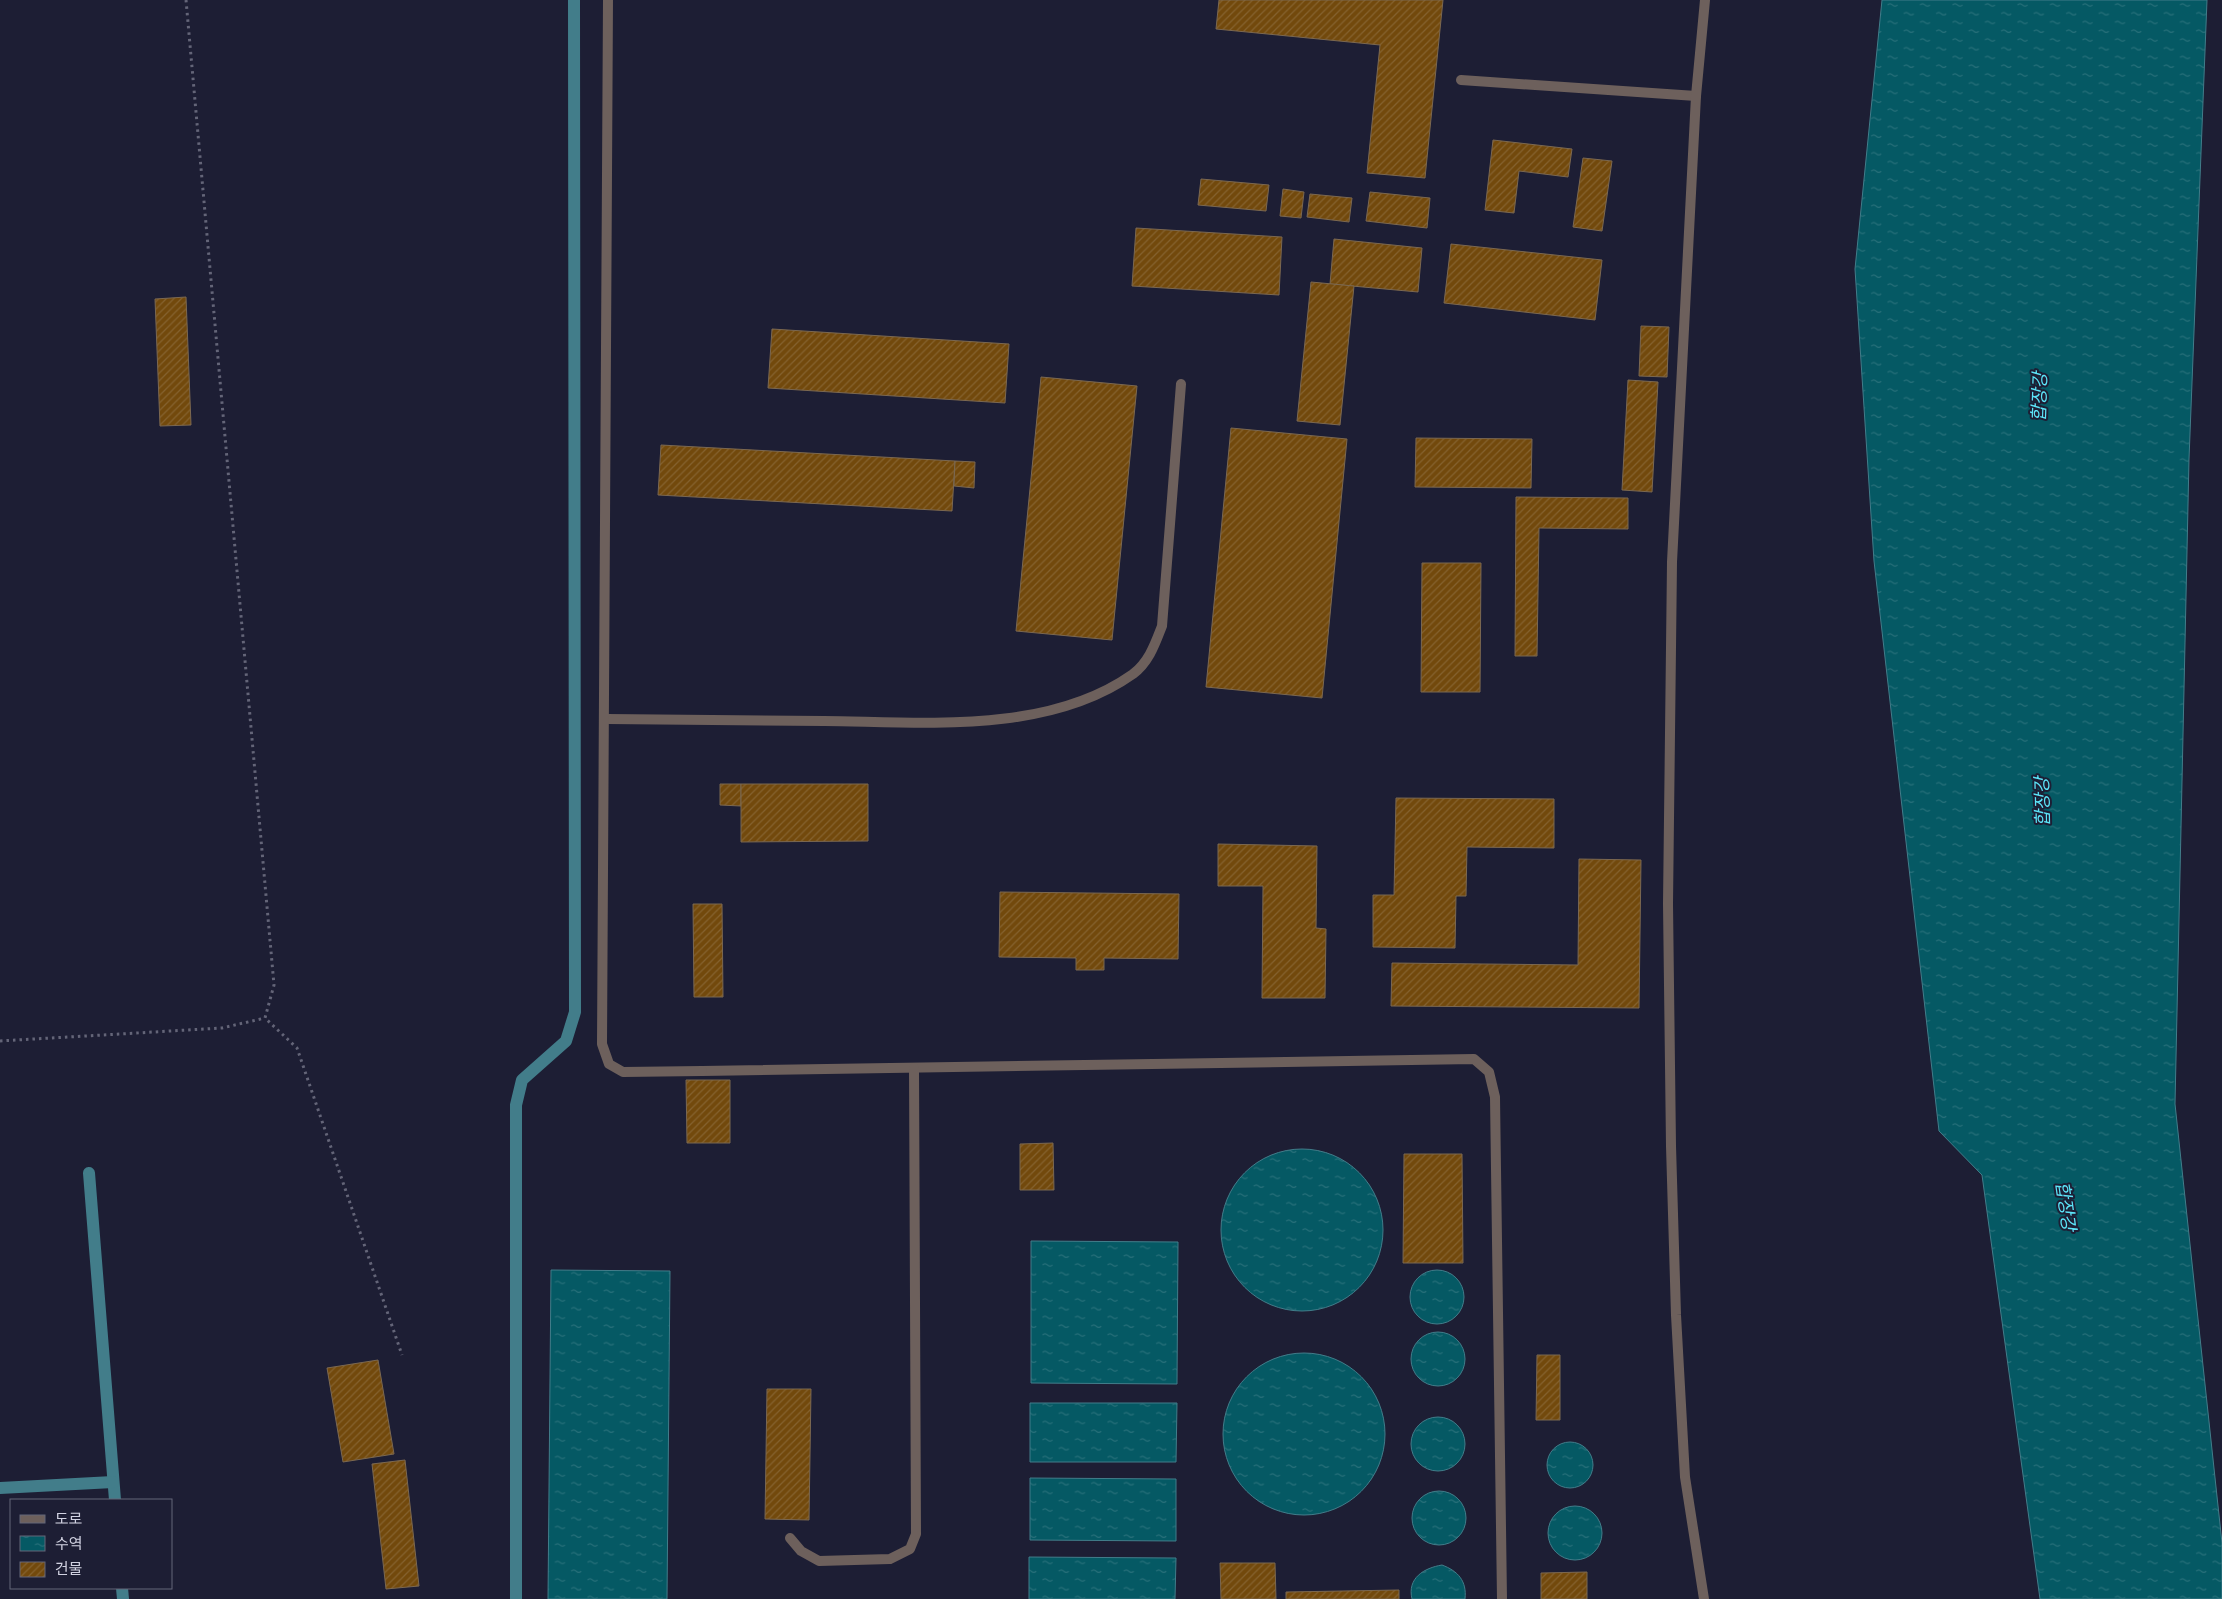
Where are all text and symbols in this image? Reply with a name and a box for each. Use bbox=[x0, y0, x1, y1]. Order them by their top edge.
water label: 합장강 bbox=[2027, 369, 2051, 422]
water label: 합장강 bbox=[2030, 775, 2054, 827]
water label: 합장강 bbox=[2051, 1180, 2081, 1235]
legend bbox=[10, 1499, 172, 1589]
text: 도로 bbox=[55, 1509, 83, 1528]
text: 수역 bbox=[55, 1534, 83, 1553]
text: 건물 bbox=[55, 1559, 83, 1578]

